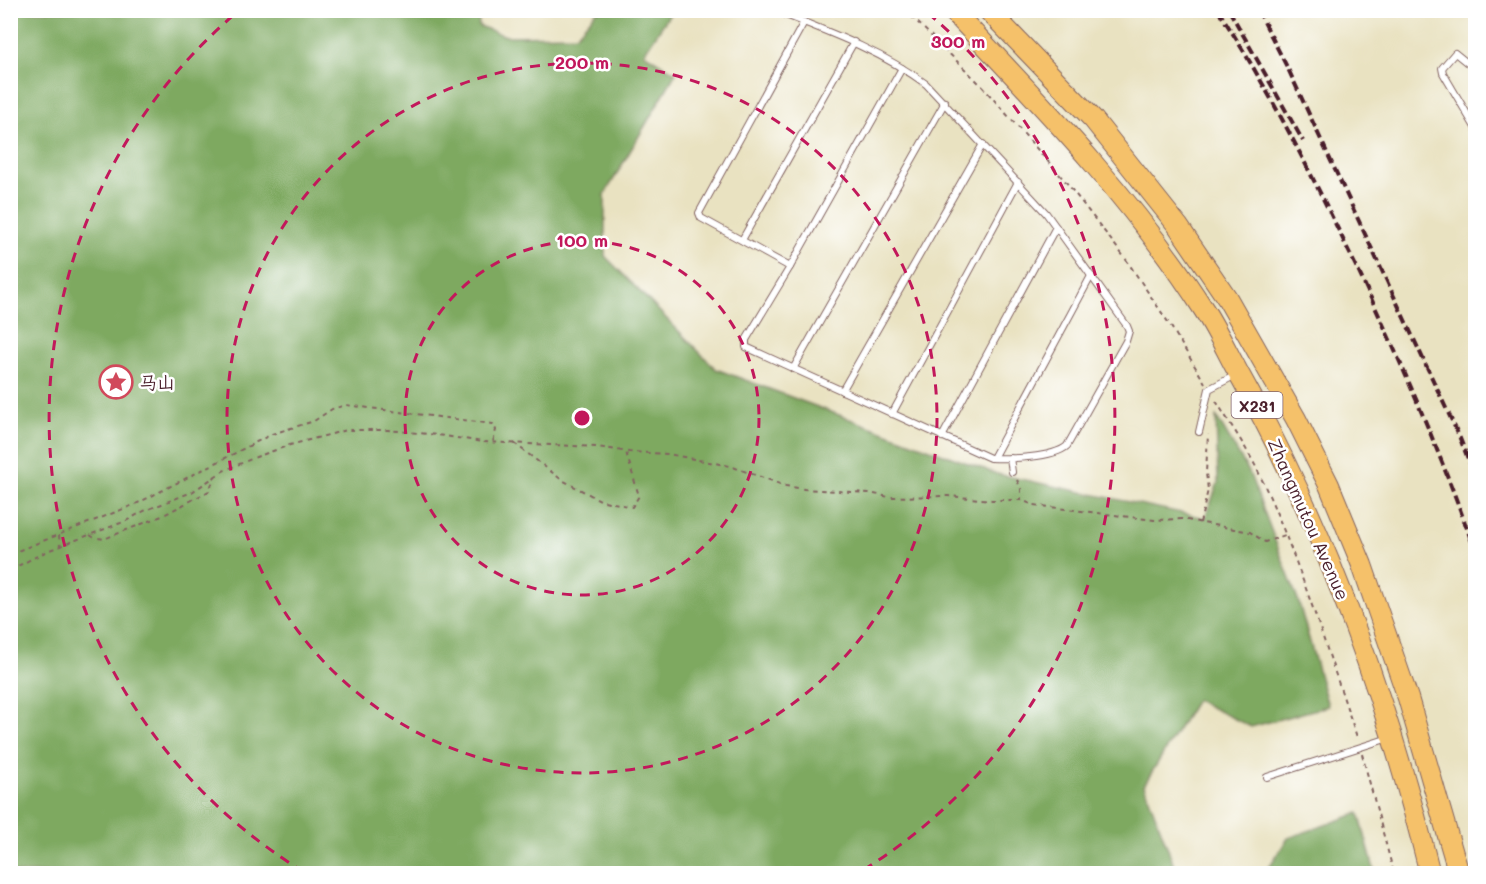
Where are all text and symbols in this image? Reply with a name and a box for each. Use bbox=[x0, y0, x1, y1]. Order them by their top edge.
text: 300 m bbox=[931, 29, 985, 53]
text: 200 m bbox=[555, 50, 609, 74]
text: 100 m bbox=[556, 228, 608, 252]
place icon: 马山 bbox=[98, 364, 134, 400]
place label: 马山 bbox=[139, 370, 175, 394]
road number: X231 bbox=[1232, 392, 1282, 418]
centre of rings bbox=[572, 408, 592, 428]
street label: Zhangmutou Avenue bbox=[1263, 434, 1355, 604]

